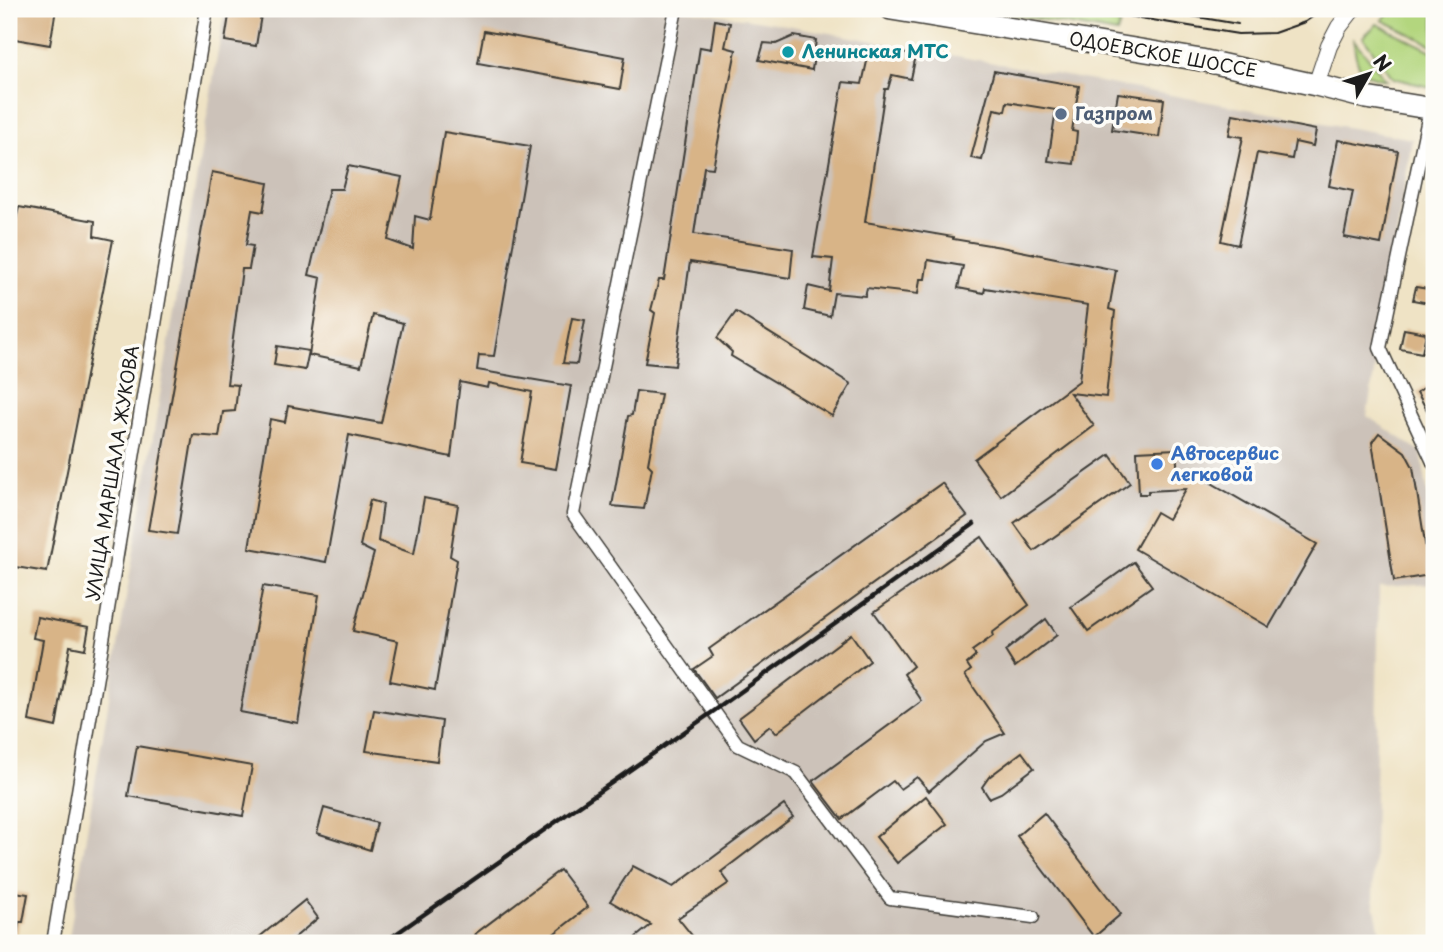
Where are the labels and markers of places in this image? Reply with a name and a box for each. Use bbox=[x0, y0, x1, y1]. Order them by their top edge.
place label: Ленинская МТС bbox=[802, 37, 949, 64]
marker: Ленинская МТС bbox=[780, 44, 796, 60]
place label: Газпром bbox=[1075, 99, 1153, 126]
marker: Газпром bbox=[1053, 106, 1069, 122]
place label: Автосервис легковой bbox=[1170, 439, 1279, 487]
marker: Автосервис легковой bbox=[1149, 456, 1165, 472]

